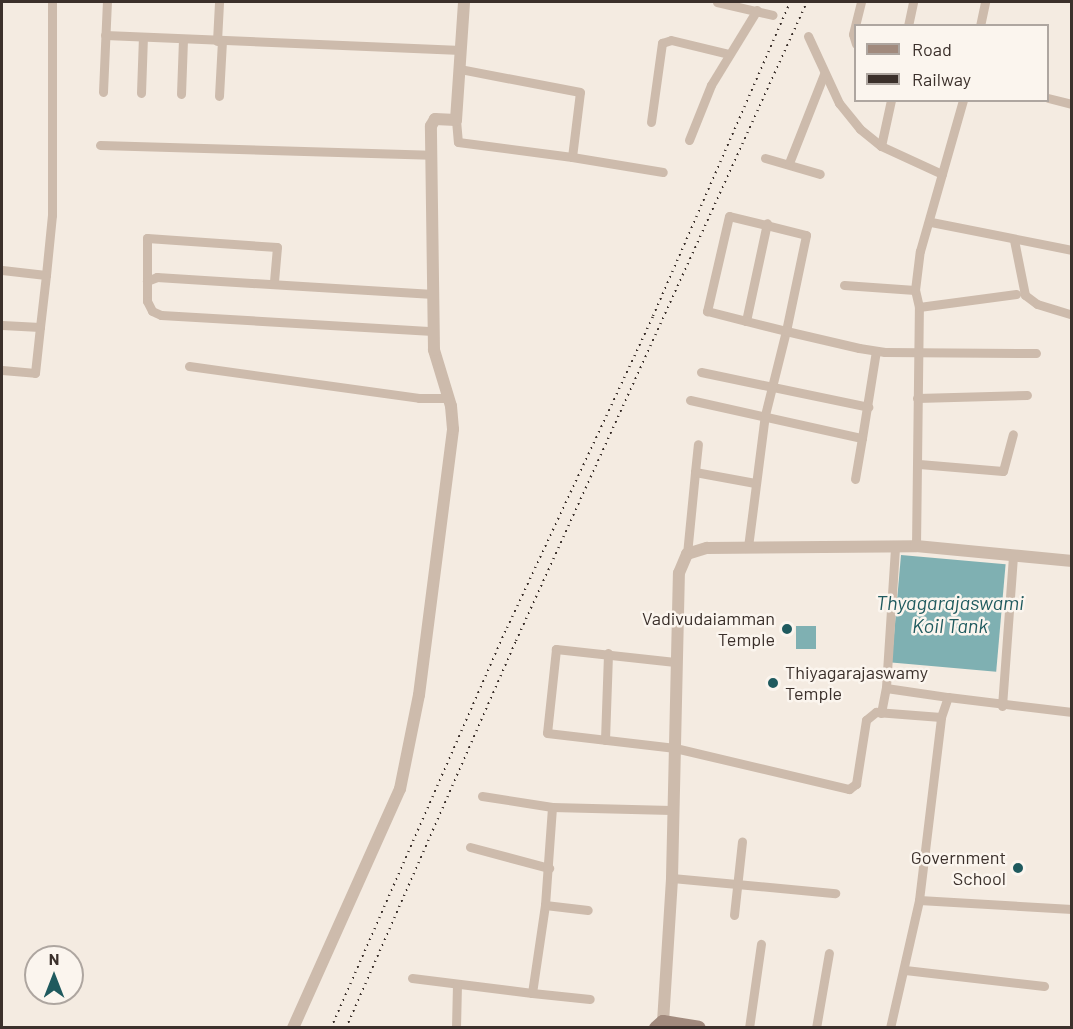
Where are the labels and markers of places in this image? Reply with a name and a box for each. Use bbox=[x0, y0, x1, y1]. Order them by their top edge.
place label: Vadivudaiamman Temple bbox=[642, 608, 775, 650]
marker: Vadivudaiamman Temple bbox=[780, 622, 794, 636]
place label: Thiyagarajaswamy Temple bbox=[785, 662, 928, 704]
marker: Thiyagarajaswamy Temple bbox=[766, 676, 780, 690]
place label: Government School bbox=[911, 847, 1006, 890]
marker: Government School bbox=[1011, 861, 1025, 875]

